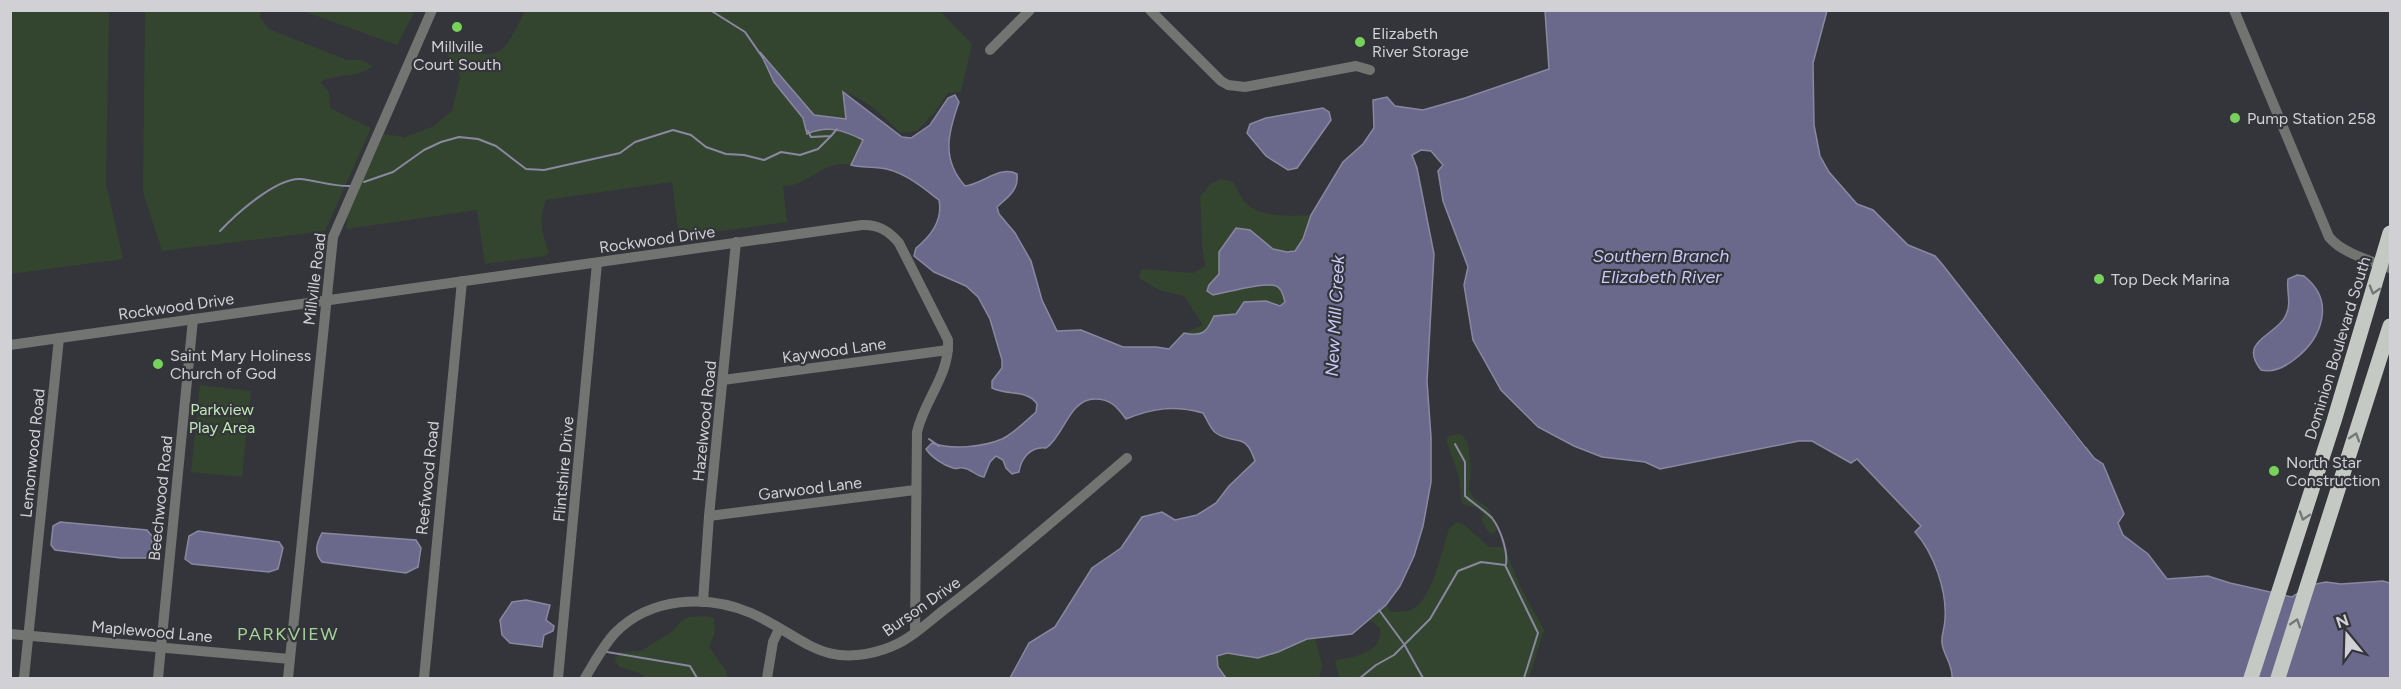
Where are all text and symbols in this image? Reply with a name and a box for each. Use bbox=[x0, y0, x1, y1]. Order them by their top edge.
marker: Millville Court South bbox=[450, 20, 464, 34]
place label: Elizabeth River Storage bbox=[1372, 24, 1469, 61]
marker: Elizabeth River Storage bbox=[1353, 35, 1367, 49]
place label: Millville Court South bbox=[413, 37, 501, 74]
place label: Pump Station 258 bbox=[2247, 109, 2376, 128]
marker: Pump Station 258 bbox=[2228, 111, 2242, 125]
street label: Rockwood Drive bbox=[598, 222, 717, 257]
street label: Millville Road bbox=[299, 232, 330, 326]
water label: Southern Branch Elizabeth River bbox=[1593, 245, 1729, 288]
water label: New Mill Creek bbox=[1321, 253, 1349, 377]
street label: Dominion Boulevard South bbox=[2301, 254, 2374, 442]
place label: Top Deck Marina bbox=[2111, 270, 2230, 289]
marker: Top Deck Marina bbox=[2092, 272, 2106, 286]
one-way arrow bbox=[2369, 284, 2381, 294]
street label: Rockwood Drive bbox=[117, 289, 236, 324]
street label: Kaywood Lane bbox=[781, 334, 887, 367]
place label: Saint Mary Holiness Church of God bbox=[170, 346, 311, 383]
marker: Saint Mary Holiness Church of God bbox=[151, 357, 165, 371]
street label: Hazelwood Road bbox=[689, 360, 720, 482]
street label: Lemonwood Road bbox=[16, 387, 49, 519]
park label: Parkview Play Area bbox=[189, 400, 255, 437]
street label: Flintshire Drive bbox=[549, 415, 578, 523]
street label: Reefwood Road bbox=[412, 420, 443, 536]
one-way arrow bbox=[2347, 432, 2360, 443]
street label: Beechwood Road bbox=[144, 435, 177, 562]
place label: North Star Construction bbox=[2286, 453, 2380, 490]
marker: North Star Construction bbox=[2267, 464, 2281, 478]
street label: Garwood Lane bbox=[757, 473, 863, 504]
one-way arrow bbox=[2298, 510, 2311, 521]
street label: Burson Drive bbox=[879, 572, 964, 640]
north arrow bbox=[2317, 605, 2377, 665]
text: N bbox=[2333, 610, 2351, 632]
street label: Maplewood Lane bbox=[91, 617, 214, 646]
one-way arrow bbox=[2289, 618, 2301, 629]
district label: PARKVIEW bbox=[237, 623, 339, 645]

